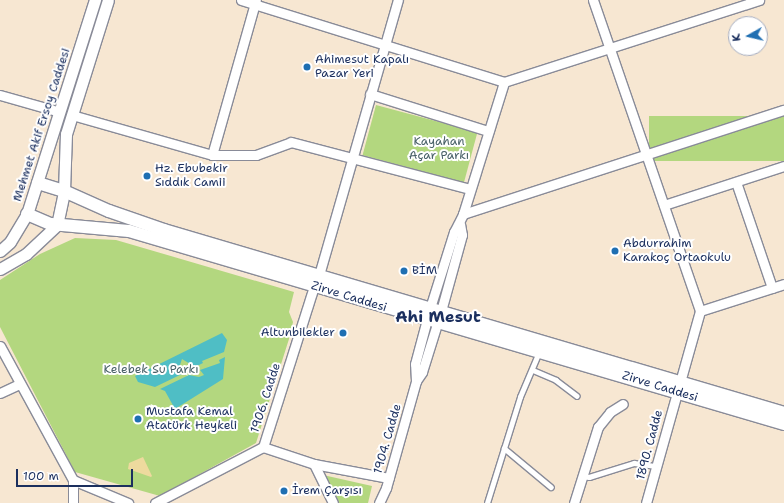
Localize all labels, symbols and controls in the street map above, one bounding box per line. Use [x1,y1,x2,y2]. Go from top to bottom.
north arrow [728,16,768,56]
text: K [729,33,745,42]
street label: Mehmet Akif Ersoy Caddesi [10,47,74,203]
place label: Ahimesut Kapalı Pazar Yeri [315,53,409,81]
marker: Ahimesut Kapalı Pazar Yeri [302,62,312,72]
park label: Kayahan Açar Parkı [409,135,469,163]
place label: Hz. Ebubekir Sıddık Camii [155,162,228,190]
marker: Hz. Ebubekir Sıddık Camii [142,171,152,181]
place label: Abdurrahim Karakoç Ortaokulu [623,237,731,265]
marker: Abdurrahim Karakoç Ortaokulu [610,246,620,256]
place label: BİM [412,264,437,278]
marker: BİM [399,266,409,276]
street label: Zirve Caddesi [309,279,389,315]
district label: Ahi Mesut [395,307,481,327]
place label: Altunbilekler [261,326,335,340]
marker: Altunbilekler [338,328,348,338]
street label: 1906. Cadde [248,361,284,435]
park label: Kelebek Su Parkı [103,363,199,377]
street label: Zirve Caddesi [620,369,700,405]
street label: 1904. Cadde [371,402,405,476]
place label: Mustafa Kemal Atatürk Heykeli [146,405,237,433]
street label: 1890. Cadde [634,408,666,482]
marker: Mustafa Kemal Atatürk Heykeli [133,414,143,424]
scale bar [18,461,135,487]
text: 100 m [23,468,59,484]
place label: İrem Çarşısı [292,484,362,498]
marker: İrem Çarşısı [279,486,289,496]

